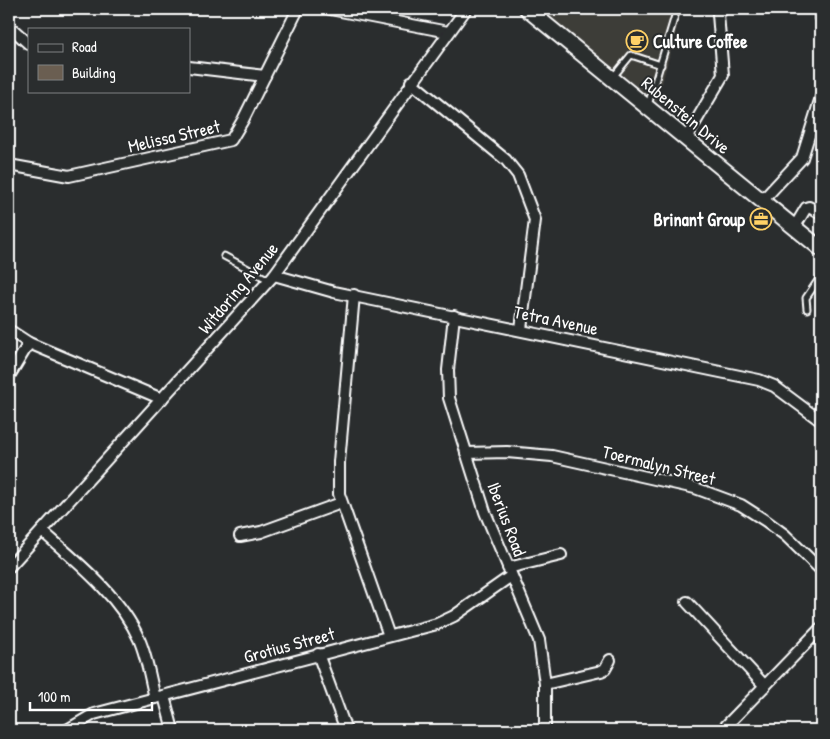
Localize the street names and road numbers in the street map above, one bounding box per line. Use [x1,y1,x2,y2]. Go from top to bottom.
street label: Rubenstein Drive [636,71,736,159]
street label: Melissa Street [126,113,223,159]
street label: Witdoring Avenue [192,237,284,339]
street label: Tetra Avenue [512,299,600,341]
street label: Toermalyn Street [600,439,719,491]
street label: Iberius Road [481,478,533,560]
street label: Grotius Street [241,621,338,669]

